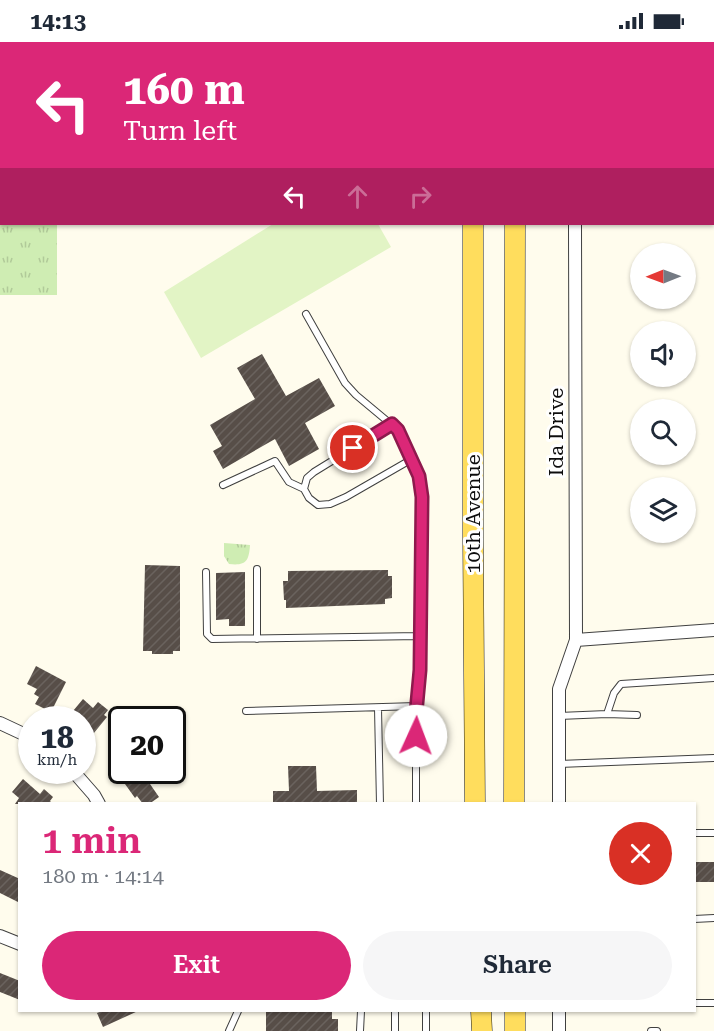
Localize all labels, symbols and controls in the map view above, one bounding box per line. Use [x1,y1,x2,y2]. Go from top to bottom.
text: 14:13 [30,9,86,34]
text: 160 m [123,65,245,114]
icon: left [24,66,102,144]
text: Turn left [123,115,237,147]
icon: left [278,180,311,213]
icon: ahead [341,180,374,213]
icon: right [404,180,437,213]
north arrow [630,243,696,309]
map controls [630,243,696,543]
button: sound [630,321,696,387]
street label: Ida Drive [544,388,568,476]
button: search [630,399,696,465]
pin [327,422,378,473]
icon: arrive [336,431,369,464]
street label: 10th Avenue [461,454,485,574]
button: layers [630,477,696,543]
position arrow [384,704,448,768]
speed limit sign: 20 [108,706,186,784]
text: 18 [40,720,74,755]
text: km/h [37,751,77,769]
text: 1 min [42,820,141,862]
button: close [609,822,672,885]
text: 180 m · 14:14 [42,864,164,888]
button: Exit [42,931,351,1000]
button: Share [363,931,672,1000]

